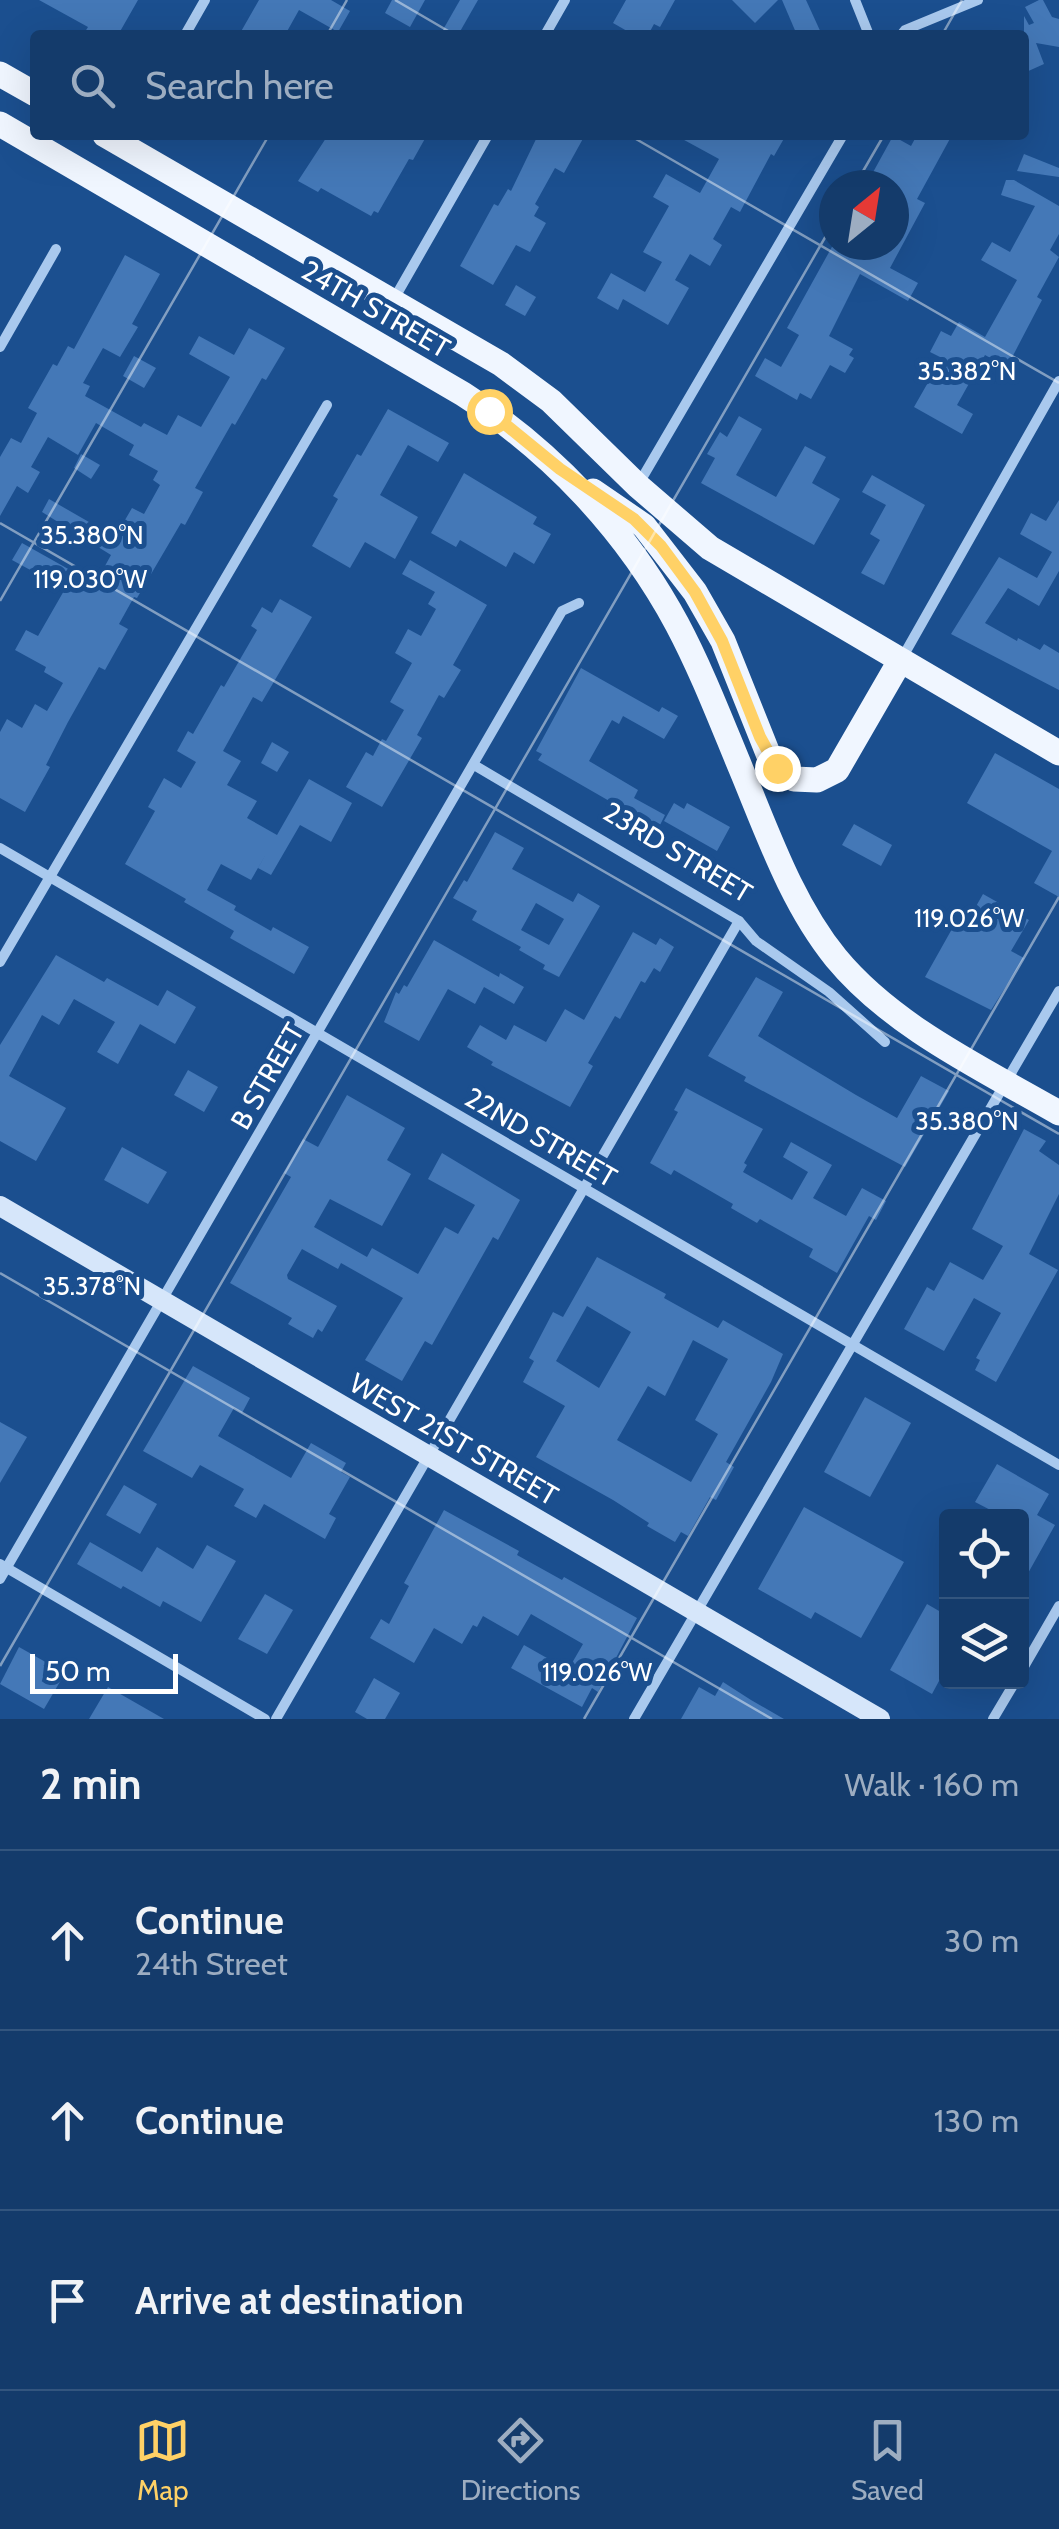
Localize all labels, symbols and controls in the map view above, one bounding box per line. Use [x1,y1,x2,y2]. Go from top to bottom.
search box [30,30,1029,140]
icon: search [65,58,120,113]
text: Search here [145,62,334,109]
north arrow [819,170,909,260]
street label: 24TH STREET [296,253,456,365]
text: 35.382°N [918,356,1016,386]
route start [467,389,513,435]
text: 35.380°N [40,520,144,550]
text: 119.030°W [33,564,147,594]
route end [755,746,801,792]
street label: 23RD STREET [597,794,759,910]
text: 119.026°W [914,903,1024,933]
street label: B STREET [223,1017,311,1135]
street label: 22ND STREET [459,1080,623,1194]
text: 35.380°N [915,1106,1019,1136]
text: 35.378°N [43,1271,141,1301]
street label: WEST 21ST STREET [344,1366,564,1513]
map controls [939,1509,1029,1689]
button: locate [939,1509,1029,1599]
button: layers [939,1599,1029,1689]
scale bar [30,1649,178,1694]
text: 50 m [45,1654,111,1688]
text: 119.026°W [542,1657,652,1687]
text: 2 min [40,1758,141,1810]
text: Walk · 160 m [845,1765,1019,1804]
text: Continue [135,1897,284,1944]
icon: ahead [40,1913,95,1968]
text: 30 m [944,1921,1019,1960]
text: 24th Street [135,1944,288,1983]
icon: ahead [40,2093,95,2148]
text: Continue [135,2097,284,2144]
text: 130 m [934,2101,1019,2140]
icon: arrive [40,2273,95,2328]
text: Arrive at destination [135,2277,464,2324]
tab: Map [135,2413,190,2507]
tab: Directions [461,2413,580,2507]
tab: Saved [851,2413,924,2507]

